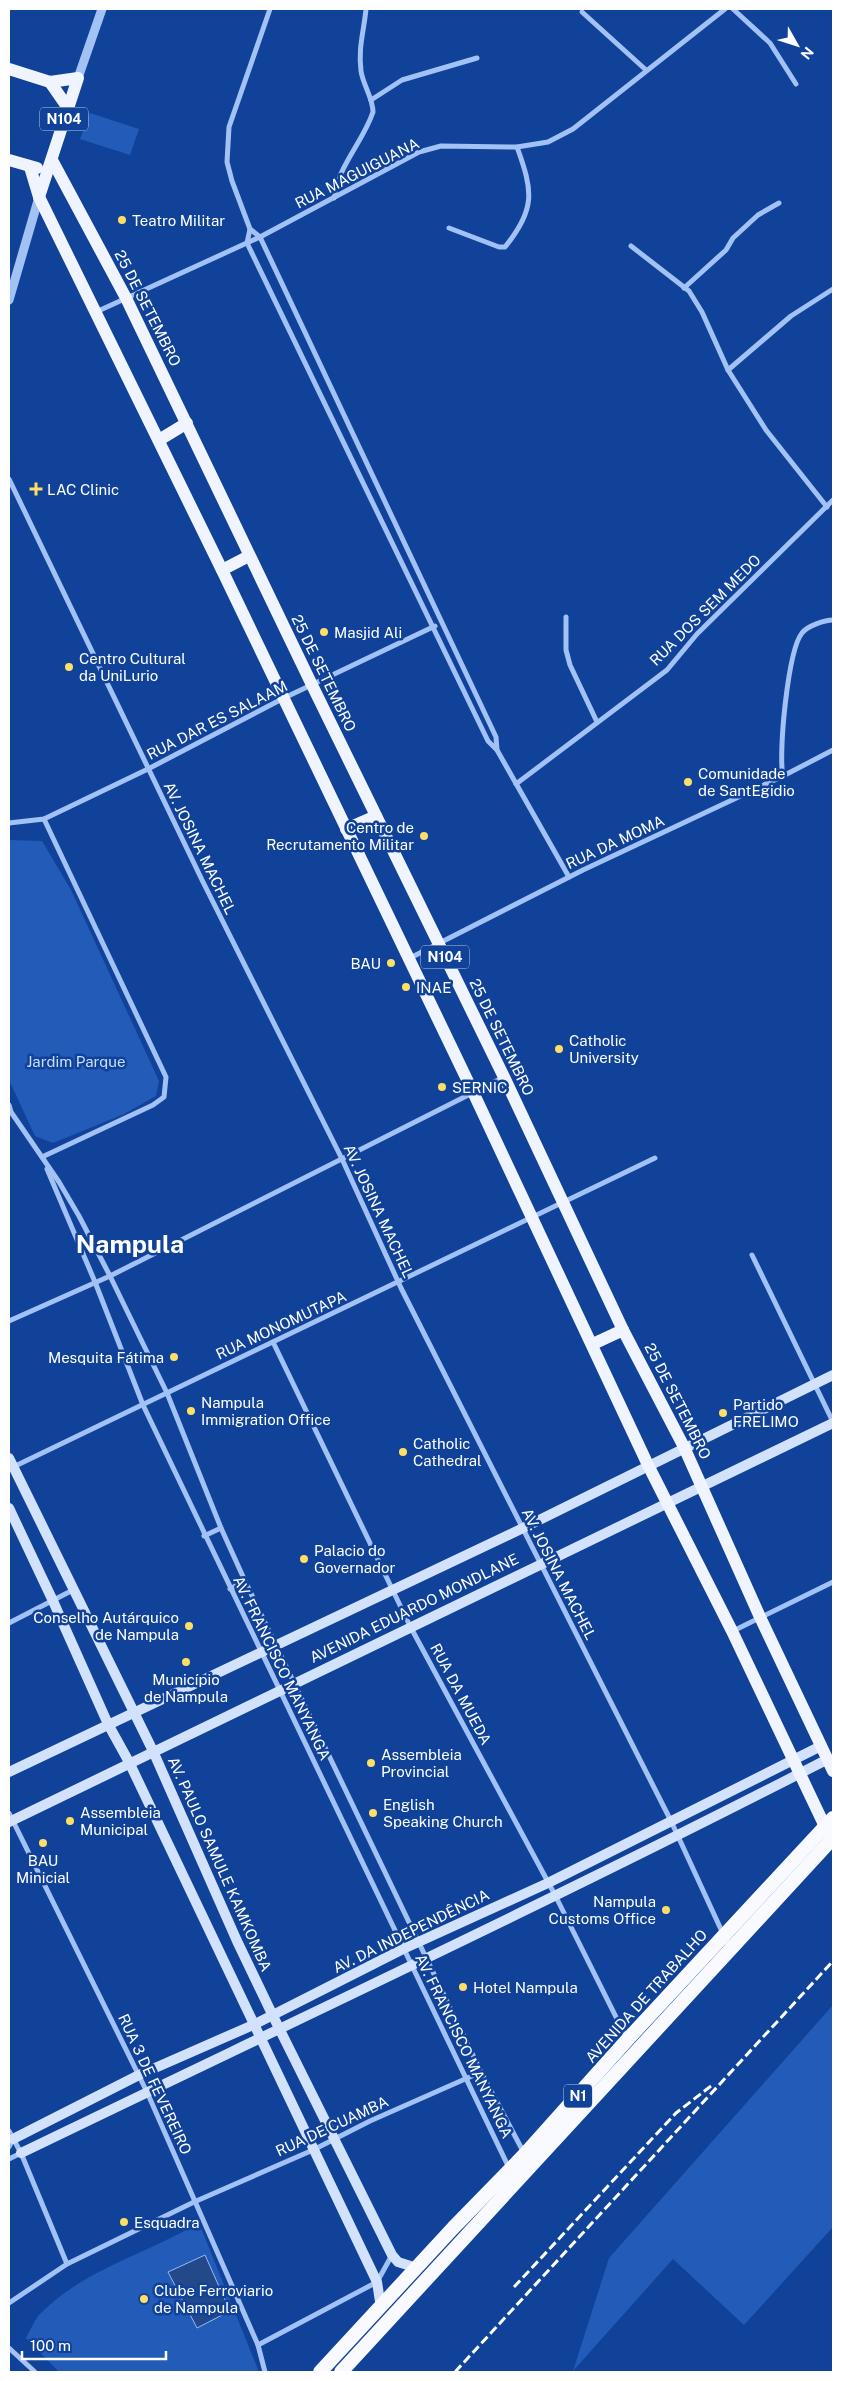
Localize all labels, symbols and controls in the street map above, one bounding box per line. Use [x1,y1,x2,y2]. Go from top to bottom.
north arrow [772,20,822,70]
text: N [797,44,817,62]
road number: N104 [40,108,88,130]
street label: RUA MAGUIGUANA [292,134,422,212]
place label: Teatro Militar [132,212,225,229]
marker: Teatro Militar [116,214,128,226]
street label: 25 DE SETEMBRO [111,247,185,369]
place label: LAC Clinic [47,481,119,498]
marker: LAC Clinic [29,482,43,496]
street label: RUA DOS SEM MEDO [646,551,764,669]
street label: 25 DE SETEMBRO [288,612,360,734]
place label: Masjid Ali [334,624,402,641]
marker: Masjid Ali [318,626,330,638]
place label: Centro Cultural da UniLurio [79,650,186,684]
marker: Centro Cultural da UniLurio [63,661,75,673]
street label: RUA DAR ES SALAAM [144,677,290,763]
place label: Comunidade de SantEgidio [698,765,795,799]
marker: Comunidade de SantEgidio [682,776,694,788]
street label: AV. JOSINA MACHEL [161,779,239,917]
street label: RUA DA MOMA [563,812,667,872]
place label: Centro de Recrutamento Militar [266,819,414,853]
marker: Centro de Recrutamento Militar [418,830,430,842]
road number: N104 [421,946,469,969]
place label: BAU [350,955,381,972]
marker: BAU [385,957,397,969]
street label: 25 DE SETEMBRO [466,976,538,1098]
place label: INAE [416,979,452,996]
marker: INAE [400,981,412,993]
place label: Catholic University [569,1032,639,1066]
marker: Catholic University [553,1043,565,1055]
park label: Jardim Parque [27,1053,125,1070]
place label: SERNIC [452,1079,507,1096]
marker: SERNIC [436,1081,448,1093]
street label: AV. JOSINA MACHEL [341,1142,417,1280]
district label: Nampula [76,1229,184,1259]
street label: RUA MONOMUTAPA [213,1287,349,1363]
street label: 25 DE SETEMBRO [641,1340,715,1462]
place label: Mesquita Fátima [48,1349,164,1366]
marker: Mesquita Fátima [168,1351,180,1363]
place label: Nampula Immigration Office [201,1394,331,1428]
place label: Partido FRELIMO [733,1396,799,1430]
marker: Nampula Immigration Office [185,1405,197,1417]
marker: Partido FRELIMO [717,1407,729,1419]
place label: Catholic Cathedral [413,1435,482,1469]
marker: Catholic Cathedral [397,1446,409,1458]
street label: AV. JOSINA MACHEL [518,1505,600,1643]
place label: Palacio do Governador [314,1542,395,1576]
street label: AVENIDA EDUARDO MONDLANE [307,1550,521,1666]
marker: Palacio do Governador [298,1553,310,1565]
street label: AV. FRANCISCO MANYANGA [230,1573,334,1763]
place label: Conselho Autárquico de Nampula [33,1609,179,1643]
marker: Conselho Autárquico de Nampula [183,1620,195,1632]
street label: RUA DA MUEDA [427,1640,495,1748]
marker: Município de Nampula [180,1656,192,1668]
place label: Município de Nampula [144,1671,228,1705]
place label: Assembleia Provincial [381,1746,462,1780]
street label: AV. PAULO SAMULE KAMKOMBA [165,1754,275,1974]
marker: Assembleia Provincial [365,1757,377,1769]
place label: English Speaking Church [383,1796,503,1830]
place label: Assembleia Municipal [80,1804,161,1838]
marker: English Speaking Church [367,1807,379,1819]
marker: Assembleia Municipal [64,1815,76,1827]
marker: BAU Minicial [37,1837,49,1849]
place label: BAU Minicial [16,1852,70,1886]
street label: AV. DA INDEPENDÊNCIA [330,1886,492,1976]
place label: Nampula Customs Office [549,1893,656,1927]
marker: Nampula Customs Office [660,1904,672,1916]
street label: AVENIDA DE TRABALHO [582,1926,710,2066]
street label: AV. FRANCISCO MANYANGA [412,1951,516,2141]
place label: Hotel Nampula [473,1979,578,1996]
marker: Hotel Nampula [457,1981,469,1993]
street label: RUA 3 DE FEVEREIRO [115,2011,195,2157]
road number: N1 [564,2084,592,2108]
street label: RUA DE CUAMBA [273,2092,391,2160]
place label: Esquadra [134,2214,200,2231]
marker: Esquadra [118,2216,130,2228]
place label: Clube Ferroviario de Nampula [154,2282,273,2316]
marker: Clube Ferroviario de Nampula [138,2293,150,2305]
scale bar [22,2328,166,2360]
text: 100 m [30,2337,71,2354]

